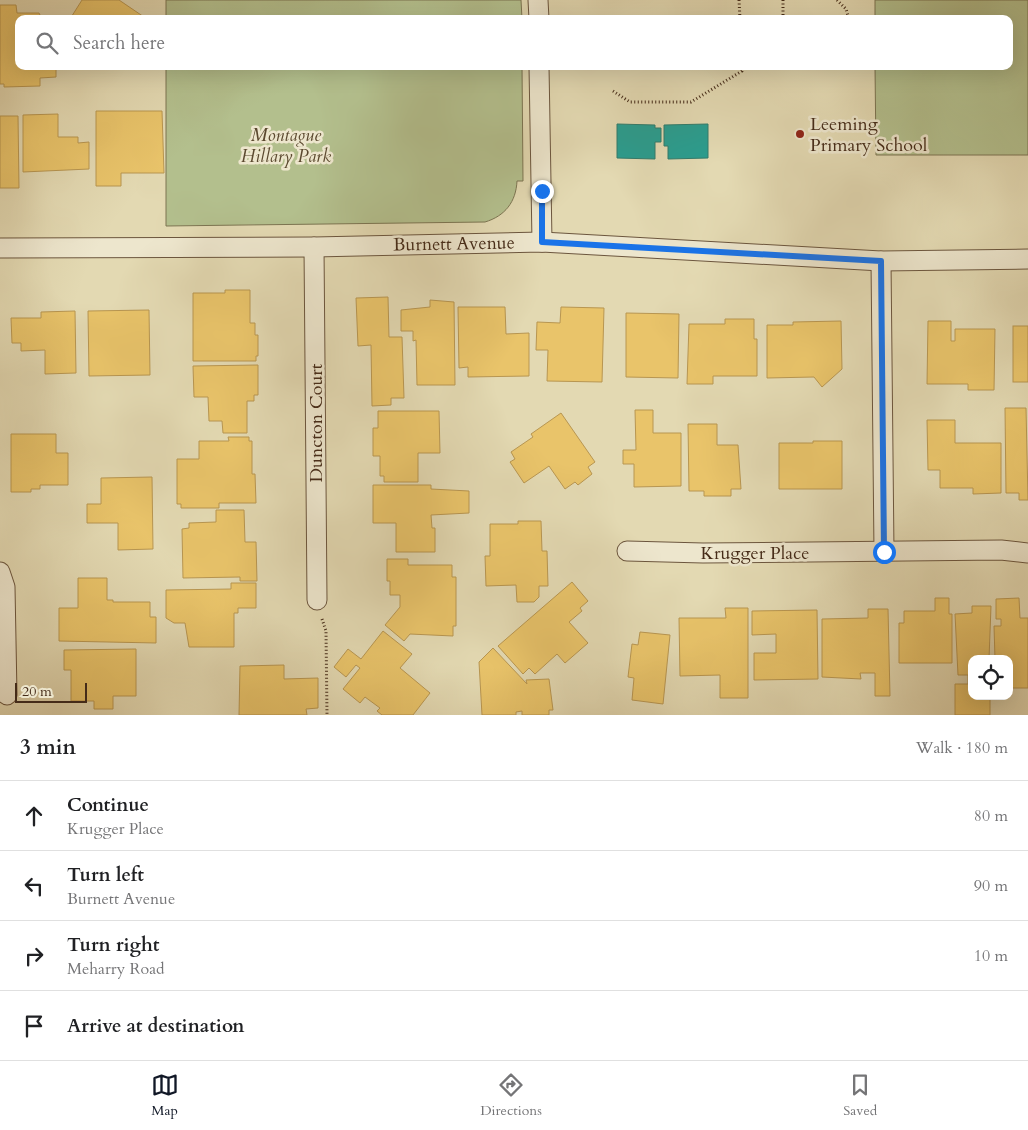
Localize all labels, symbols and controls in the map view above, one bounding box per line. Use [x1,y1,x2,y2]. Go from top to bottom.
search box [15,15,1013,70]
icon: search [33,29,61,57]
text: Search here [73,30,165,56]
place label: Leeming Primary School [810,112,928,158]
park label: Montague Hillary Park [241,123,331,169]
marker: Leeming Primary School [794,128,806,140]
route end [531,180,554,203]
street label: Burnett Avenue [393,230,515,258]
street label: Duncton Court [304,363,329,483]
street label: Krugger Place [701,541,809,566]
route start [873,541,896,564]
map controls [968,655,1013,700]
button: locate [968,655,1013,700]
scale bar [15,680,88,703]
text: 20 m [22,682,52,701]
text: 3 min [20,733,76,762]
text: Walk · 180 m [916,737,1008,759]
text: Continue [67,792,149,818]
icon: ahead [20,802,48,830]
text: 80 m [974,805,1008,827]
text: Krugger Place [67,818,164,840]
text: Turn left [67,862,144,888]
icon: left [20,872,48,900]
text: 90 m [974,875,1008,897]
text: Burnett Avenue [67,888,175,910]
text: Turn right [67,932,159,958]
icon: right [20,942,48,970]
text: 10 m [974,945,1008,967]
text: Meharry Road [67,958,165,980]
icon: arrive [20,1012,48,1040]
text: Arrive at destination [67,1013,244,1039]
tab: Map [151,1071,179,1120]
tab: Directions [480,1071,542,1120]
tab: Saved [843,1071,877,1120]

